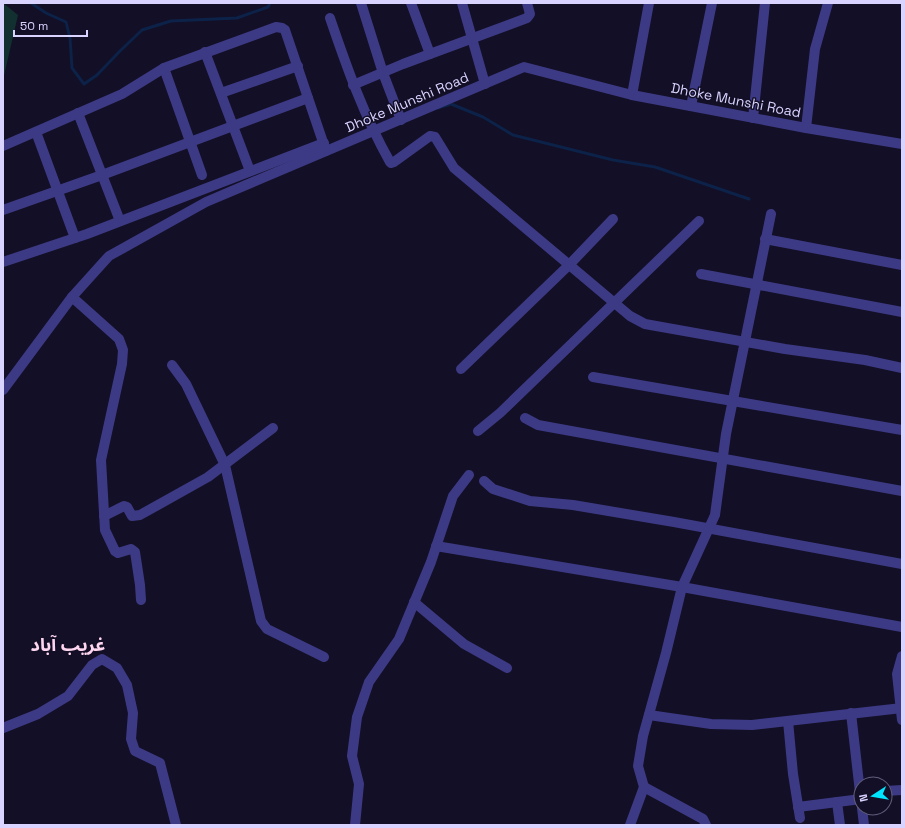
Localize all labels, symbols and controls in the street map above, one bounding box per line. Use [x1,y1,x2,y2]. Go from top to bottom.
scale bar [14,12,87,38]
text: 50 m [20,18,48,34]
street label: Dhoke Munshi Road [343,68,471,136]
street label: Dhoke Munshi Road [669,79,803,121]
district label: غریب آباد [31,633,105,656]
north arrow [853,776,893,816]
text: N [856,793,871,803]

